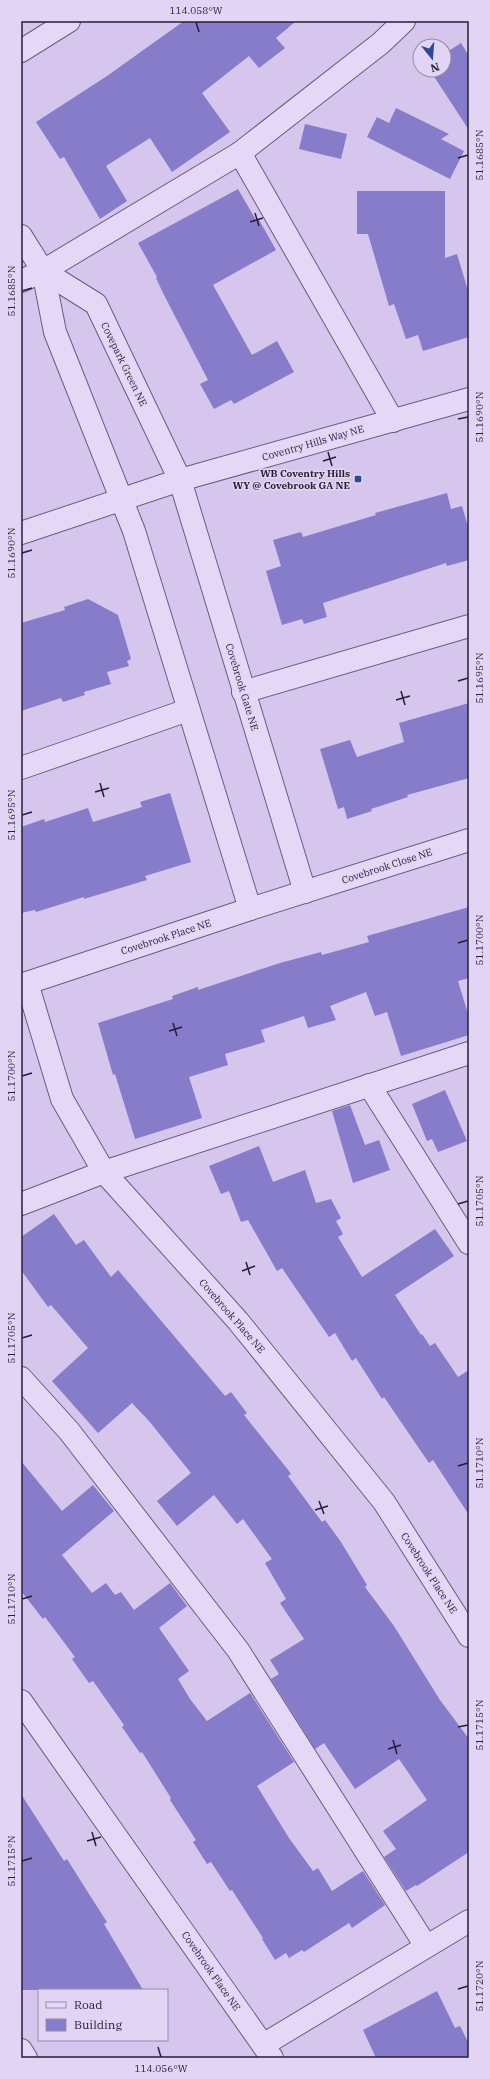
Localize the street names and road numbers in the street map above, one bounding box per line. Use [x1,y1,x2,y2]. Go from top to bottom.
street label: Covepark Green NE [98,320,150,408]
street label: Coventry Hills Way NE [261,422,365,464]
street label: Covebrook Gate NE [223,642,261,732]
street label: Covebrook Close NE [340,845,434,887]
street label: Covebrook Place NE [119,916,213,958]
street label: Covebrook Place NE [196,1276,268,1356]
street label: Covebrook Place NE [398,1530,460,1616]
street label: Covebrook Place NE [179,1929,243,2013]

